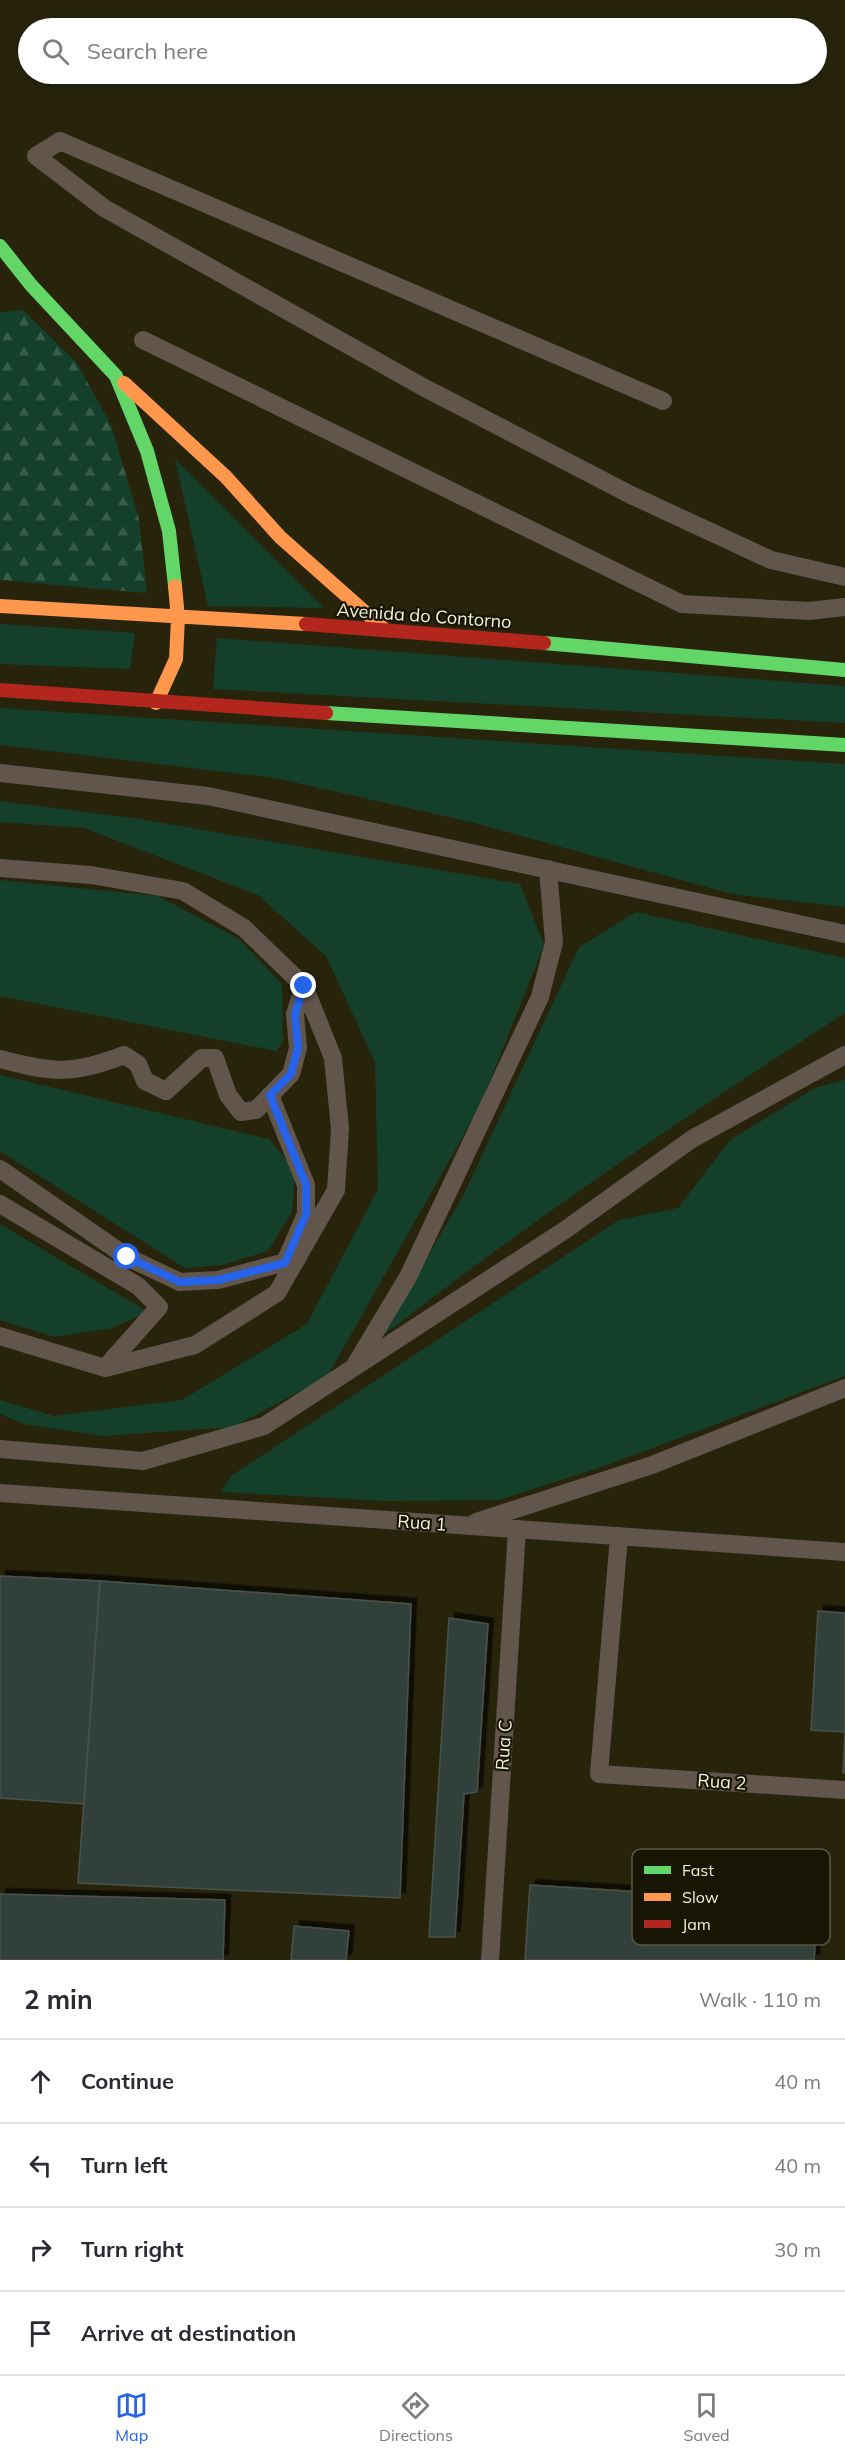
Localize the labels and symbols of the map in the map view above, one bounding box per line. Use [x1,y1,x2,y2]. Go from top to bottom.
street label: Avenida do Contorno [336,598,512,633]
route end [290,972,316,998]
route start [113,1243,139,1269]
street label: Rua 1 [397,1509,447,1536]
street label: Rua C [490,1719,517,1771]
street label: Rua 2 [697,1768,747,1795]
legend [632,1849,830,1945]
text: Fast [682,1860,714,1880]
text: Slow [682,1887,719,1907]
text: Jam [682,1914,711,1934]

